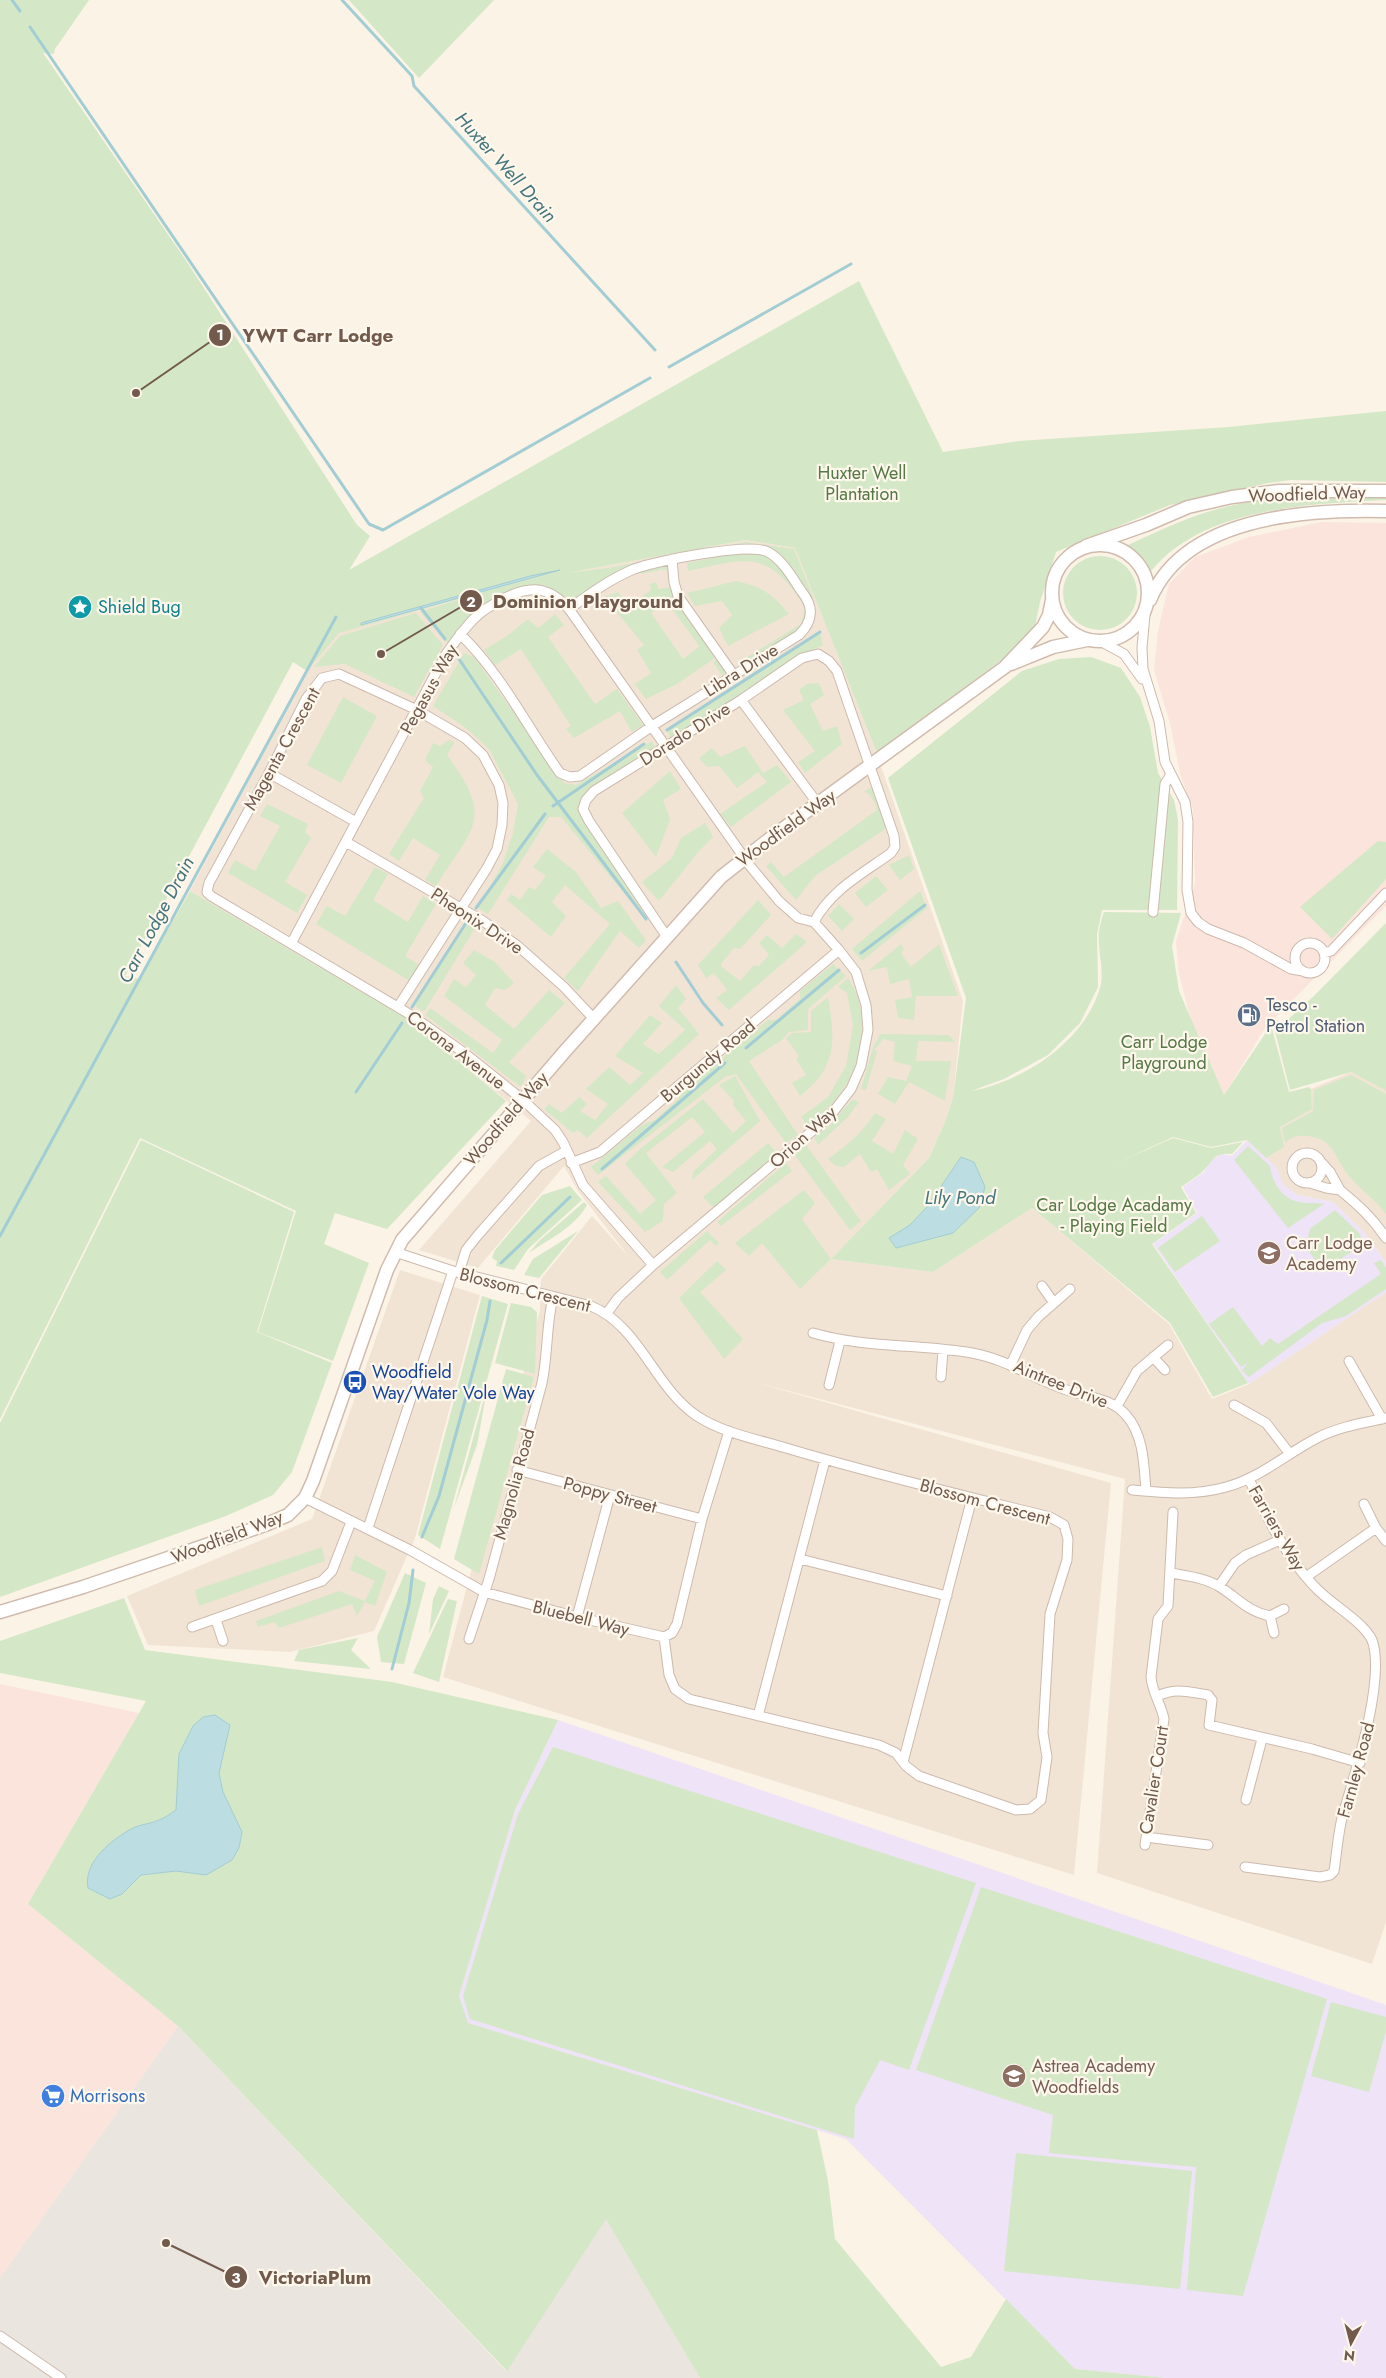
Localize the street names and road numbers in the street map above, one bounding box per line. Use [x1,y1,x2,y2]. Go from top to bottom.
street label: Woodfield Way [1248,479,1366,509]
street label: Libra Drive [699,637,783,703]
street label: Pegasus Way [394,639,464,739]
street label: Magenta Crescent [237,682,327,815]
street label: Dorado Drive [635,696,735,772]
street label: Woodfield Way [731,783,841,873]
street label: Pheonix Drive [426,881,528,961]
street label: Corona Avenue [401,1004,511,1096]
street label: Burgundy Road [655,1013,761,1109]
street label: Woodfield Way [458,1066,554,1172]
street label: Orion Way [764,1100,842,1174]
street label: Blossom Crescent [457,1261,594,1319]
street label: Aintree Drive [1010,1353,1112,1415]
street label: Magnolia Road [487,1425,541,1543]
street label: Poppy Street [560,1470,660,1520]
street label: Blossom Crescent [917,1472,1054,1532]
street label: Farriers Way [1242,1480,1312,1576]
street label: Woodfield Way [167,1504,287,1570]
street label: Bluebell Way [530,1593,632,1643]
street label: Farnley Road [1331,1719,1381,1821]
street label: Cavalier Court [1133,1723,1175,1836]

